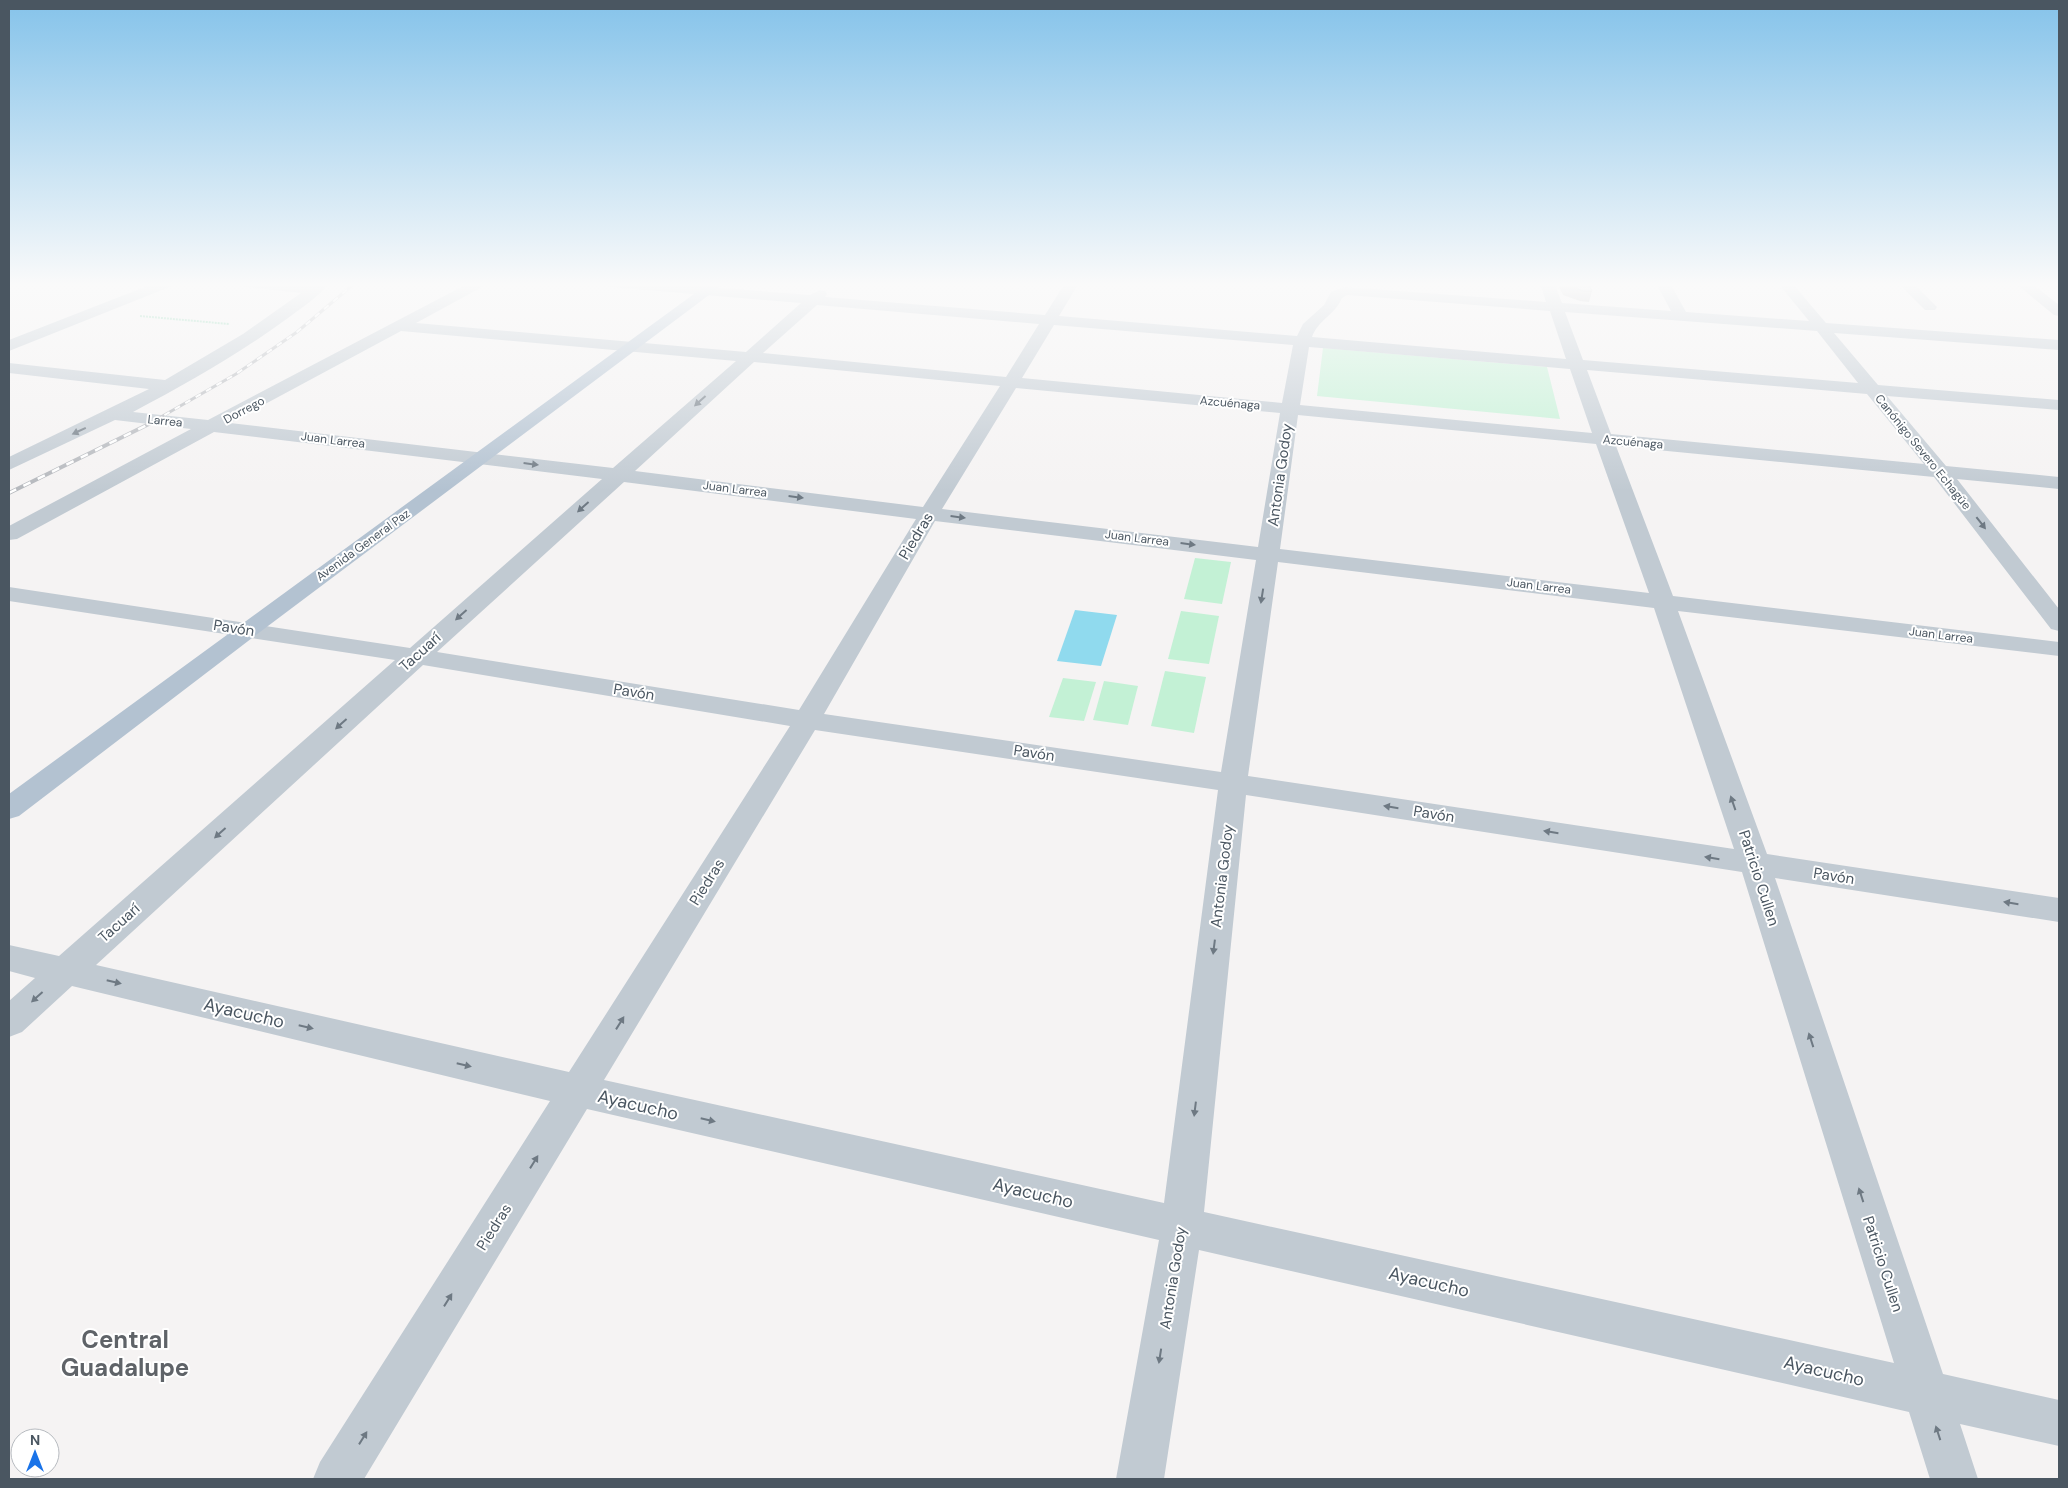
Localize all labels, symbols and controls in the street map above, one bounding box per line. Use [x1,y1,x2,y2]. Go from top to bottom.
street label: Canónigo Severo Echagüe [1871,391,1975,513]
street label: Azcuénaga [1199,392,1261,414]
street label: Dorrego [221,393,267,427]
one-way arrow [695,395,707,407]
street label: Larrea [147,411,183,431]
street label: Antonia Godoy [1263,422,1297,528]
one-way arrow [72,428,86,436]
street label: Juan Larrea [300,428,366,452]
street label: Azcuénaga [1602,431,1664,453]
one-way arrow [523,460,539,468]
street label: Juan Larrea [702,477,768,501]
one-way arrow [789,493,805,501]
one-way arrow [577,501,589,513]
street label: Avenida General Paz [313,506,413,584]
street label: Piedras [894,509,938,563]
one-way arrow [950,513,966,521]
one-way arrow [1975,516,1986,529]
street label: Juan Larrea [1104,526,1170,550]
one-way arrow [1181,540,1197,548]
street label: Juan Larrea [1506,574,1572,598]
one-way arrow [1258,588,1266,604]
one-way arrow [456,609,468,621]
street label: Pavón [212,615,256,641]
street label: Juan Larrea [1908,623,1974,647]
street label: Tacuarí [395,628,446,676]
street label: Pavón [612,679,656,705]
one-way arrow [335,718,347,730]
street label: Pavón [1012,740,1056,766]
one-way arrow [1729,795,1737,810]
street label: Pavón [1412,801,1456,827]
one-way arrow [1383,803,1399,811]
street label: Antonia Godoy [1206,823,1238,929]
one-way arrow [213,827,226,838]
one-way arrow [1543,828,1559,836]
street label: Patricio Cullen [1734,828,1784,928]
one-way arrow [1704,853,1720,861]
street label: Piedras [685,855,729,909]
street label: Pavón [1812,863,1856,889]
street label: Tacuarí [94,899,145,947]
one-way arrow [2003,899,2019,907]
one-way arrow [1210,940,1218,956]
one-way arrow [106,978,121,986]
one-way arrow [32,991,44,1003]
street label: Ayacucho [201,992,287,1034]
one-way arrow [615,1017,624,1030]
one-way arrow [298,1023,313,1031]
one-way arrow [1807,1033,1815,1048]
one-way arrow [456,1061,472,1069]
street label: Ayacucho [595,1084,681,1126]
one-way arrow [1191,1101,1199,1117]
one-way arrow [700,1117,716,1125]
one-way arrow [529,1155,539,1168]
street label: Ayacucho [990,1172,1076,1214]
one-way arrow [1857,1187,1865,1202]
street label: Piedras [472,1200,516,1254]
street label: Patricio Cullen [1858,1214,1908,1314]
street label: Antonia Godoy [1155,1225,1191,1331]
street label: Ayacucho [1386,1261,1472,1303]
one-way arrow [444,1293,453,1306]
district label: Central Guadalupe [61,1324,189,1383]
one-way arrow [1156,1349,1164,1365]
street label: Ayacucho [1781,1350,1867,1392]
one-way arrow [1934,1425,1942,1440]
north arrow [10,1428,60,1478]
text: N [30,1431,40,1449]
one-way arrow [358,1431,367,1444]

